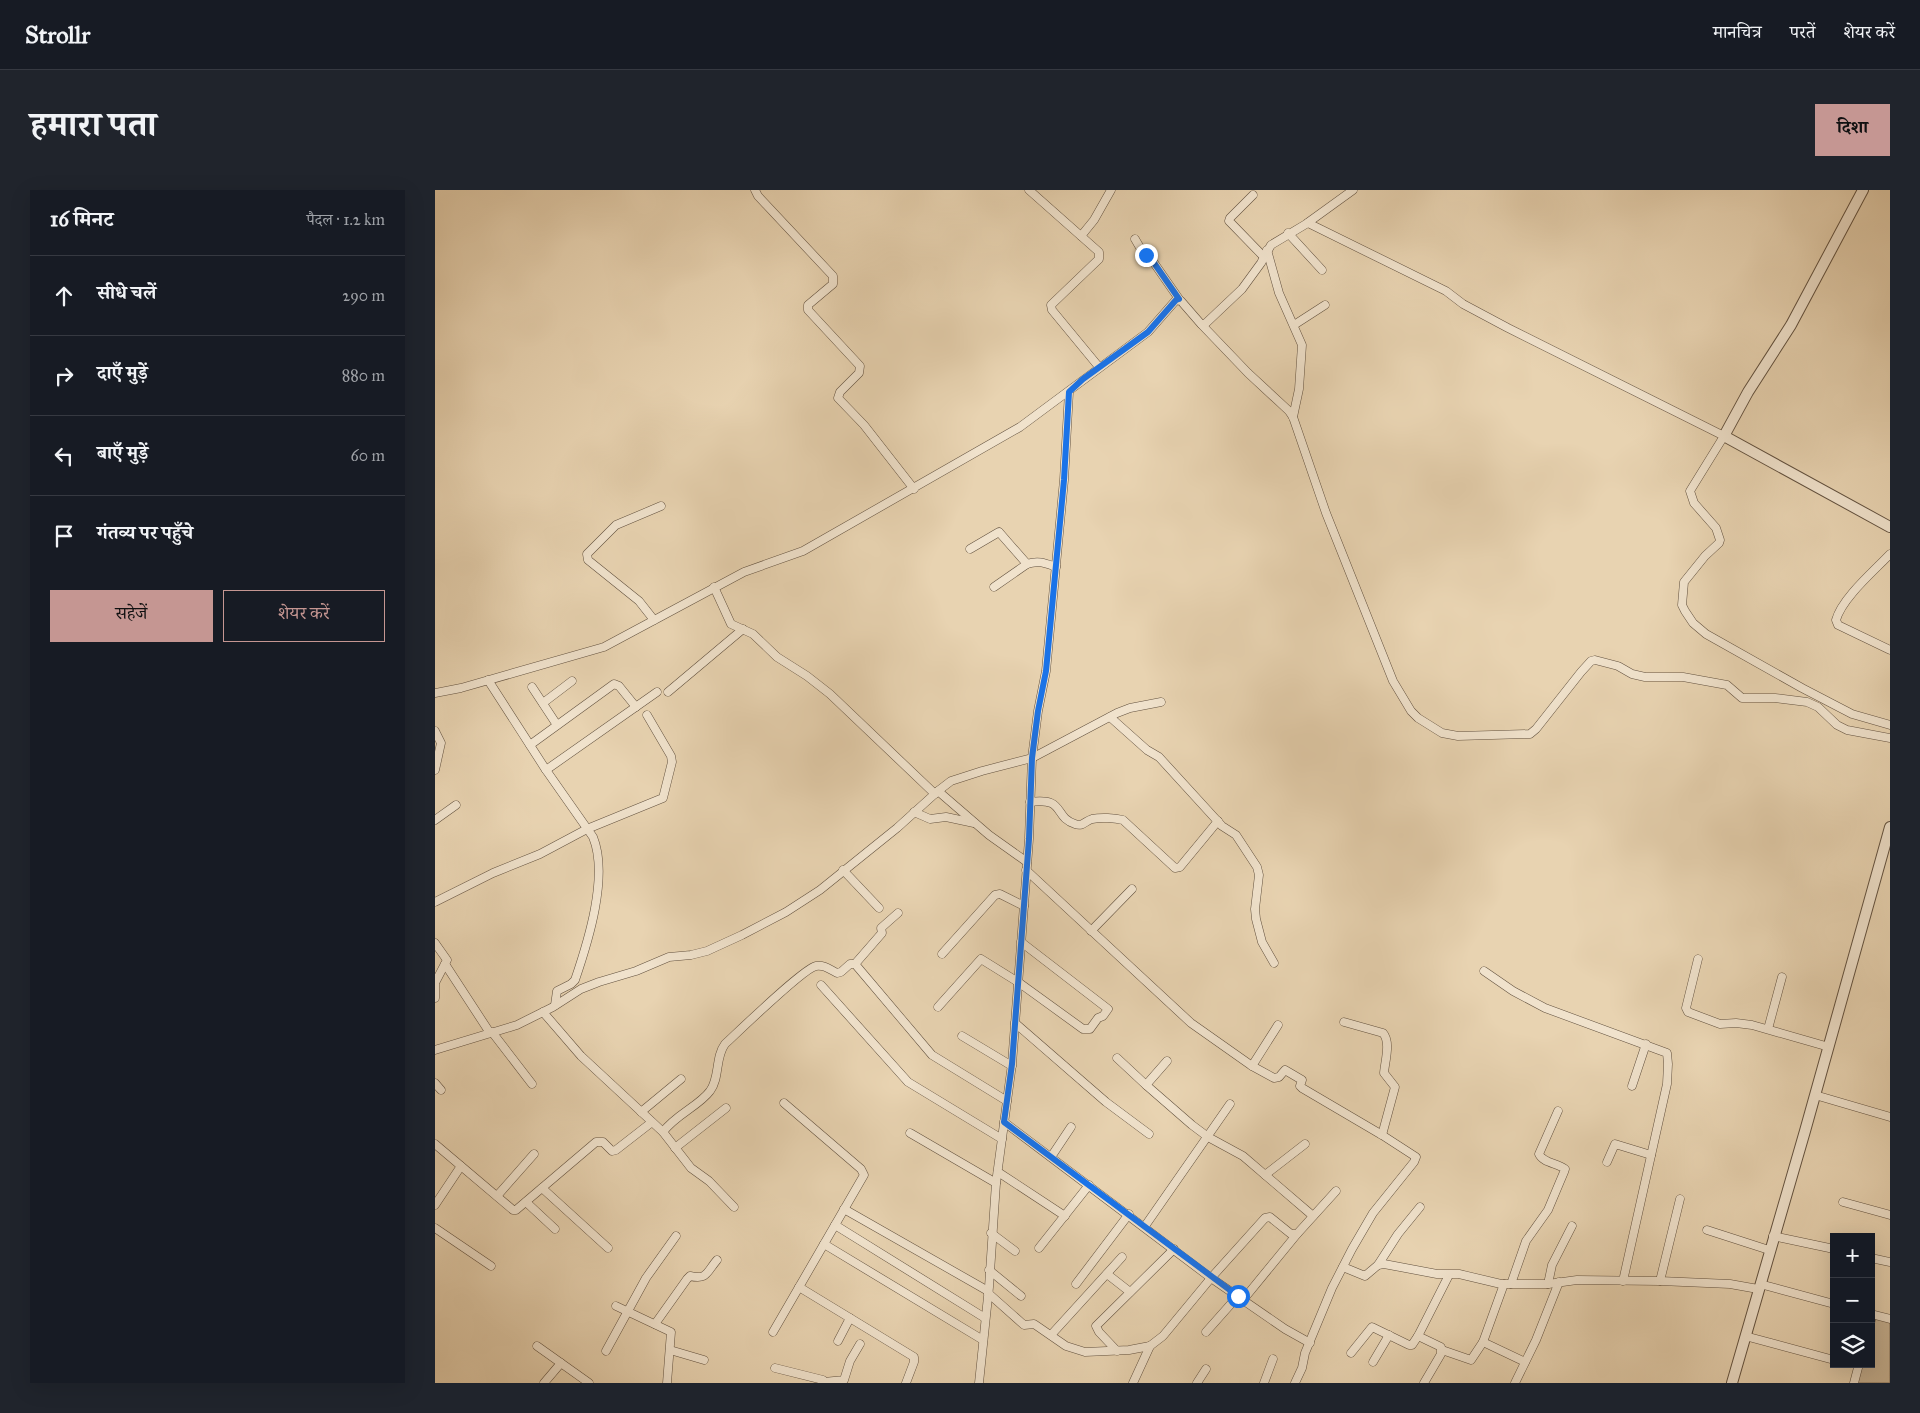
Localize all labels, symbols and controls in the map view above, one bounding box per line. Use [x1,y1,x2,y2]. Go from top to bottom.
text: Strollr [25,20,90,50]
text: मानचित्र [1713,21,1762,43]
text: परतें [1790,21,1815,43]
text: शेयर करें [1843,21,1895,43]
text: हमारा पता [30,103,157,146]
button: दिशा [1815,104,1890,156]
text: 16 मिनट [50,206,113,232]
text: पैदल · 1.2 km [307,210,385,229]
route end [1135,244,1158,267]
text: सीधे चलें [97,281,156,304]
icon: ahead [50,282,78,310]
text: 290 m [342,286,385,305]
text: दाएँ मुड़ें [97,361,148,384]
icon: right [50,362,78,390]
text: 880 m [342,366,385,385]
text: बाएँ मुड़ें [97,441,148,464]
icon: left [50,442,78,470]
text: 60 m [351,446,385,465]
text: गंतव्य पर पहुँचे [97,521,193,544]
icon: arrive [50,522,78,550]
button: सहेजें [50,590,213,642]
button: शेयर करें [223,590,385,642]
map controls [1830,1233,1875,1368]
button: + [1830,1233,1875,1278]
button: − [1830,1278,1875,1323]
route start [1227,1285,1250,1308]
button: layers [1830,1323,1875,1368]

